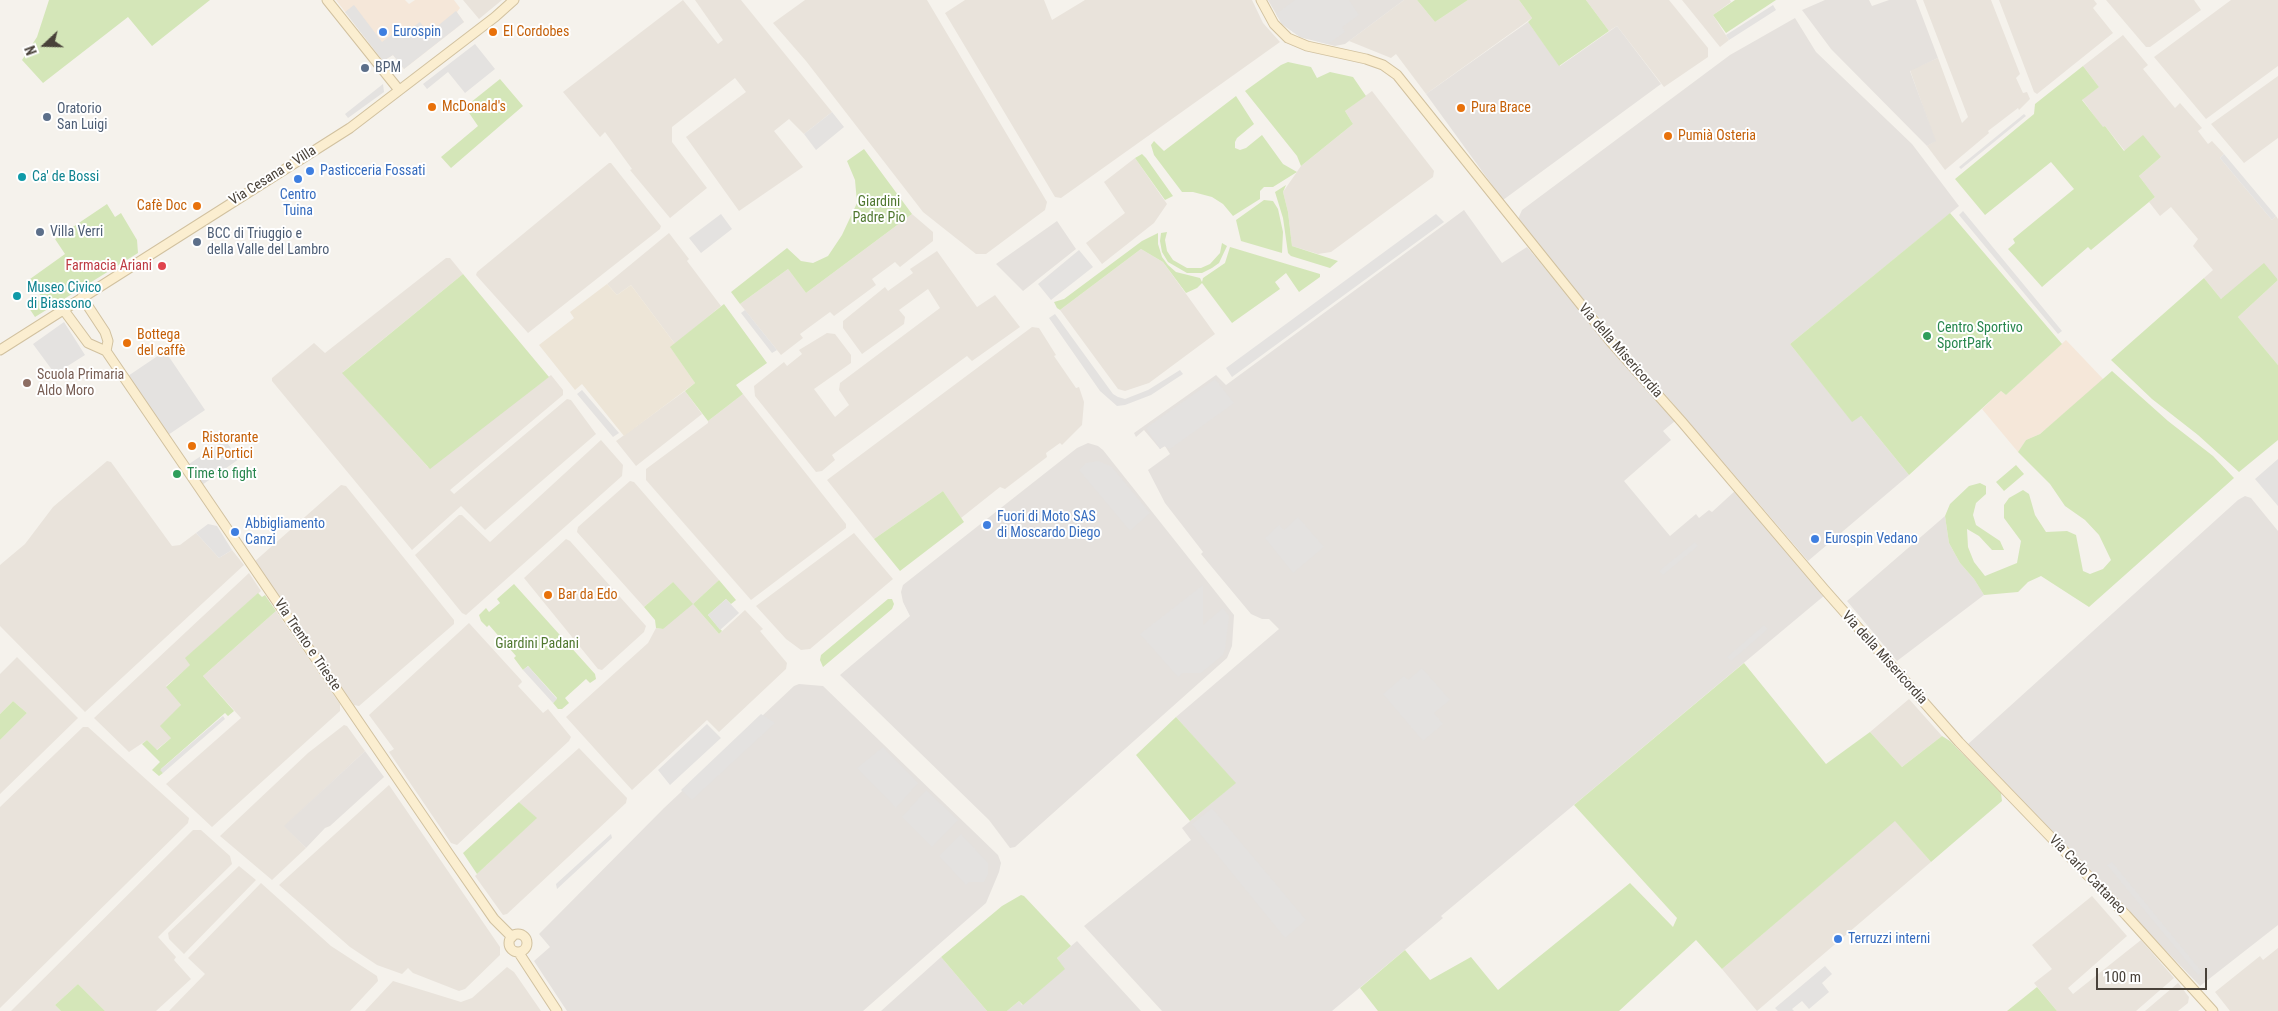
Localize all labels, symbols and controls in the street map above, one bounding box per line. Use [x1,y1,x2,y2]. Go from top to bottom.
north arrow [20,20,70,70]
place label: Eurospin [393,24,441,40]
place label: El Cordobes [503,24,569,40]
marker: Eurospin [377,26,389,38]
marker: El Cordobes [487,26,499,38]
text: N [22,44,40,57]
place label: BPM [375,60,401,76]
marker: BPM [359,62,371,74]
place label: McDonald's [442,99,506,115]
place label: Pura Brace [1471,100,1531,116]
place label: Oratorio San Luigi [57,101,107,134]
marker: McDonald's [426,101,438,113]
marker: Pura Brace [1455,102,1467,114]
marker: Oratorio San Luigi [41,111,53,123]
place label: Pumià Osteria [1678,128,1756,144]
marker: Pumià Osteria [1662,130,1674,142]
street label: Via Cesana e Villa [226,143,320,209]
place label: Pasticceria Fossati [320,163,425,179]
marker: Pasticceria Fossati [304,165,316,177]
place label: Ca' de Bossi [32,169,99,185]
marker: Ca' de Bossi [16,171,28,183]
marker: Centro Tuina [292,173,304,185]
place label: Centro Tuina [280,187,316,220]
park label: Giardini Padre Pio [852,194,906,226]
place label: Cafè Doc [137,198,187,214]
marker: Cafè Doc [191,200,203,212]
place label: Villa Verri [50,224,103,240]
marker: Villa Verri [34,226,46,238]
place label: BCC di Triuggio e della Valle del Lambro [207,226,329,258]
marker: BCC di Triuggio e della Valle del Lambro [191,236,203,248]
place label: Farmacia Ariani [65,258,152,274]
marker: Farmacia Ariani [156,260,168,272]
place label: Museo Civico di Biassono [27,280,101,312]
marker: Museo Civico di Biassono [11,290,23,302]
street label: Via della Misericordia [1574,300,1666,402]
place label: Centro Sportivo SportPark [1937,320,2023,352]
place label: Bottega del caffè [137,327,185,360]
marker: Centro Sportivo SportPark [1921,330,1933,342]
marker: Bottega del caffè [121,337,133,349]
place label: Scuola Primaria Aldo Moro [37,367,124,400]
marker: Scuola Primaria Aldo Moro [21,377,33,389]
place label: Ristorante Ai Portici [202,430,258,462]
marker: Ristorante Ai Portici [186,440,198,452]
place label: Time to fight [187,466,257,482]
marker: Time to fight [171,468,183,480]
place label: Fuori di Moto SAS di Moscardo Diego [997,509,1101,542]
place label: Abbigliamento Canzi [245,516,325,548]
marker: Fuori di Moto SAS di Moscardo Diego [981,519,993,531]
marker: Abbigliamento Canzi [229,526,241,538]
place label: Eurospin Vedano [1825,531,1918,547]
marker: Eurospin Vedano [1809,533,1821,545]
place label: Bar da Edo [558,587,617,603]
marker: Bar da Edo [542,589,554,601]
street label: Via Trento e Trieste [270,596,344,694]
street label: Via della Misericordia [1838,608,1930,708]
park label: Giardini Padani [495,636,579,652]
street label: Via Carlo Cattaneo [2045,832,2129,918]
place label: Terruzzi interni [1848,931,1930,947]
marker: Terruzzi interni [1832,933,1844,945]
scale bar [2098,958,2209,990]
text: 100 m [2104,968,2141,986]

